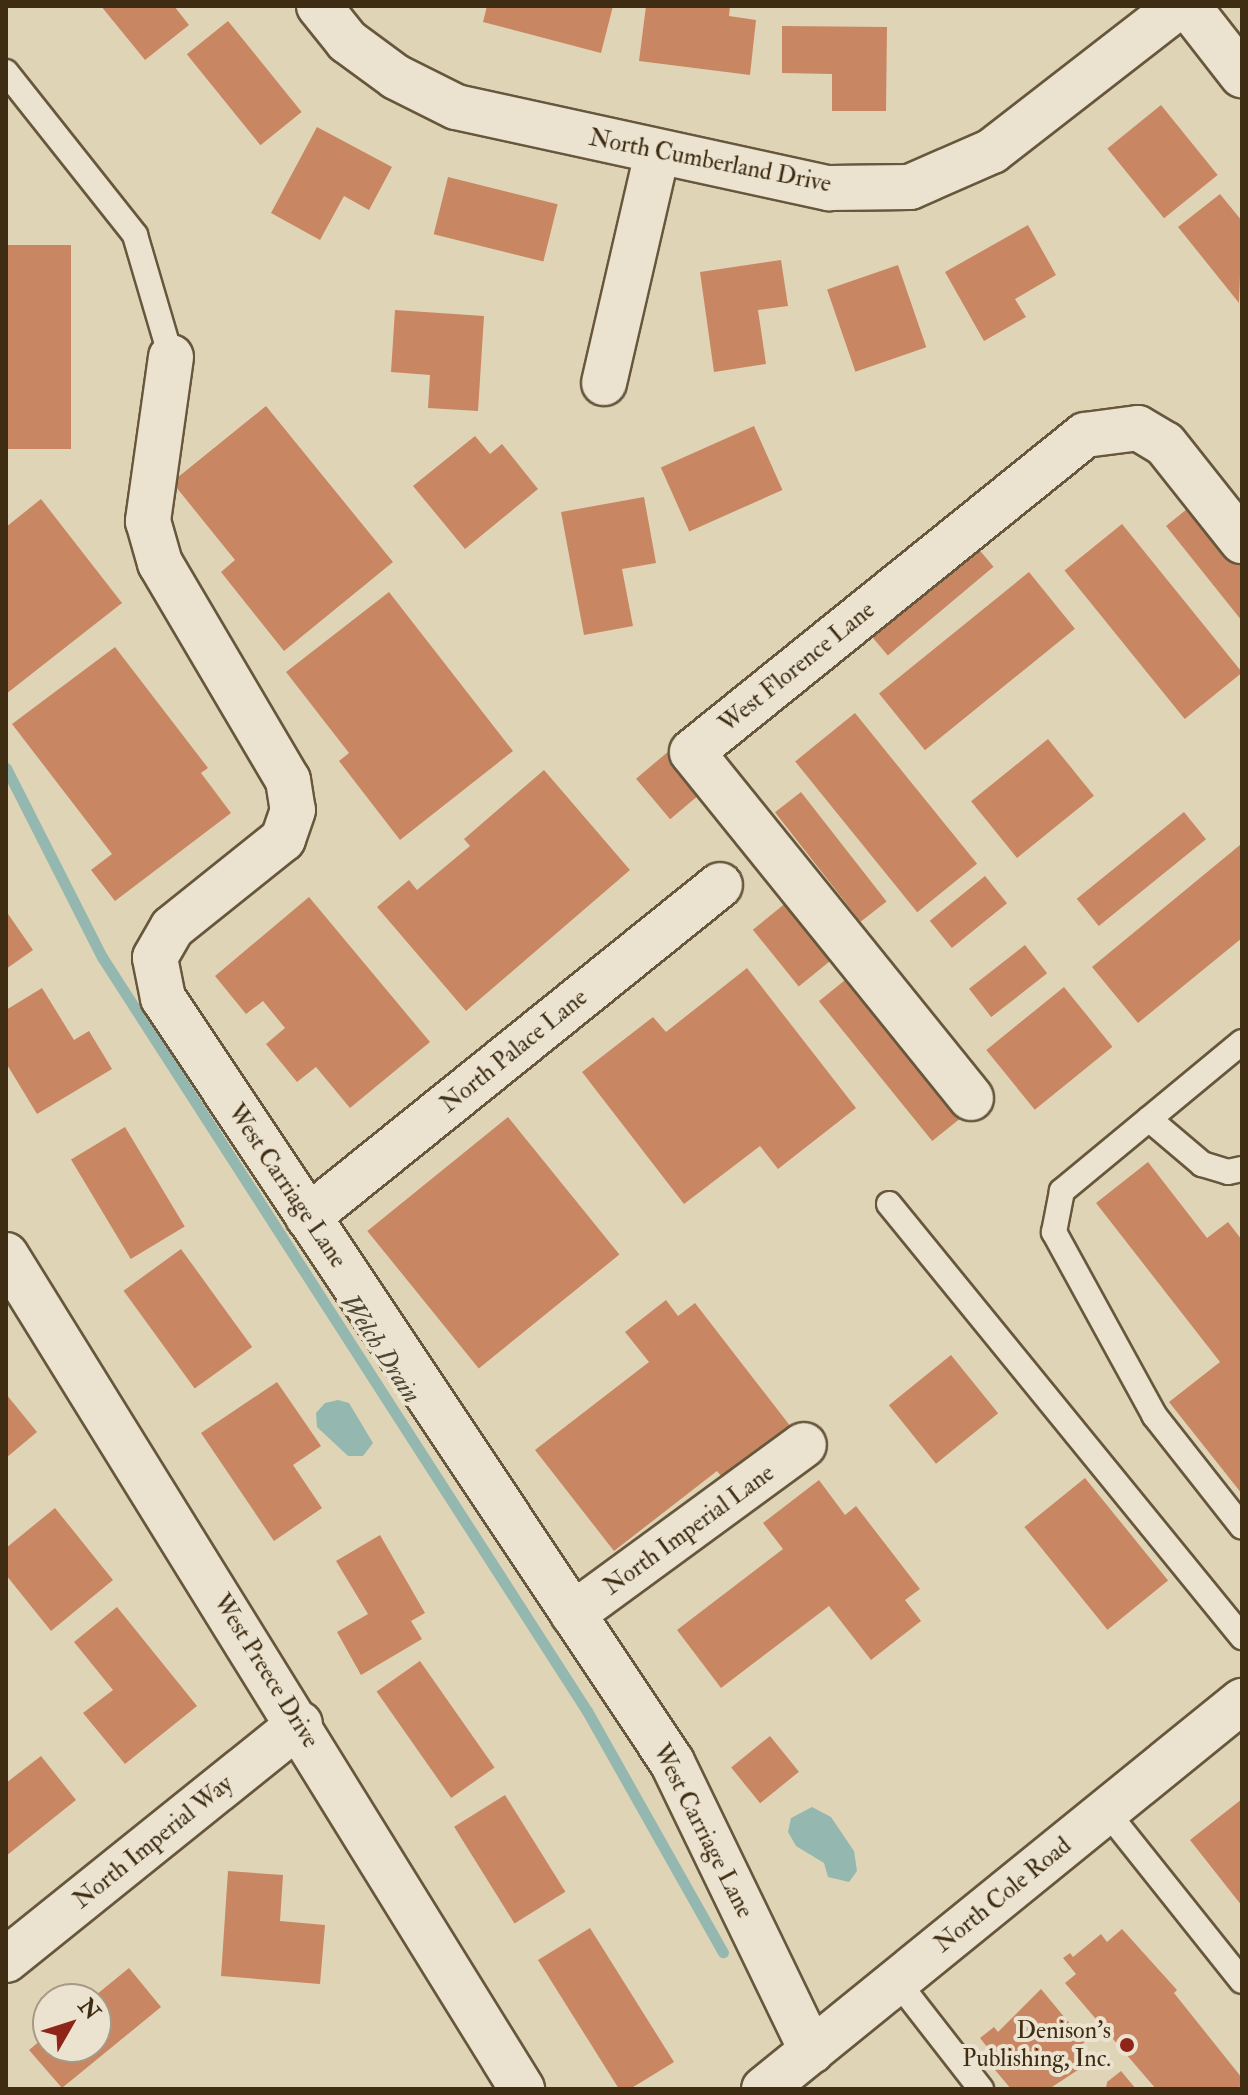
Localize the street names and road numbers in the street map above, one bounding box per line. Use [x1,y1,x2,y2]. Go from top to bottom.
street label: North Cumberland Drive [587,123,833,199]
street label: West Florence Lane [713,596,881,738]
street label: North Palace Lane [435,983,593,1119]
street label: West Carriage Lane [222,1099,352,1273]
street label: North Imperial Lane [598,1459,780,1601]
street label: West Preece Drive [207,1589,325,1753]
street label: West Carriage Lane [647,1739,759,1923]
street label: North Imperial Way [68,1769,238,1915]
street label: North Cole Road [929,1831,1077,1959]

